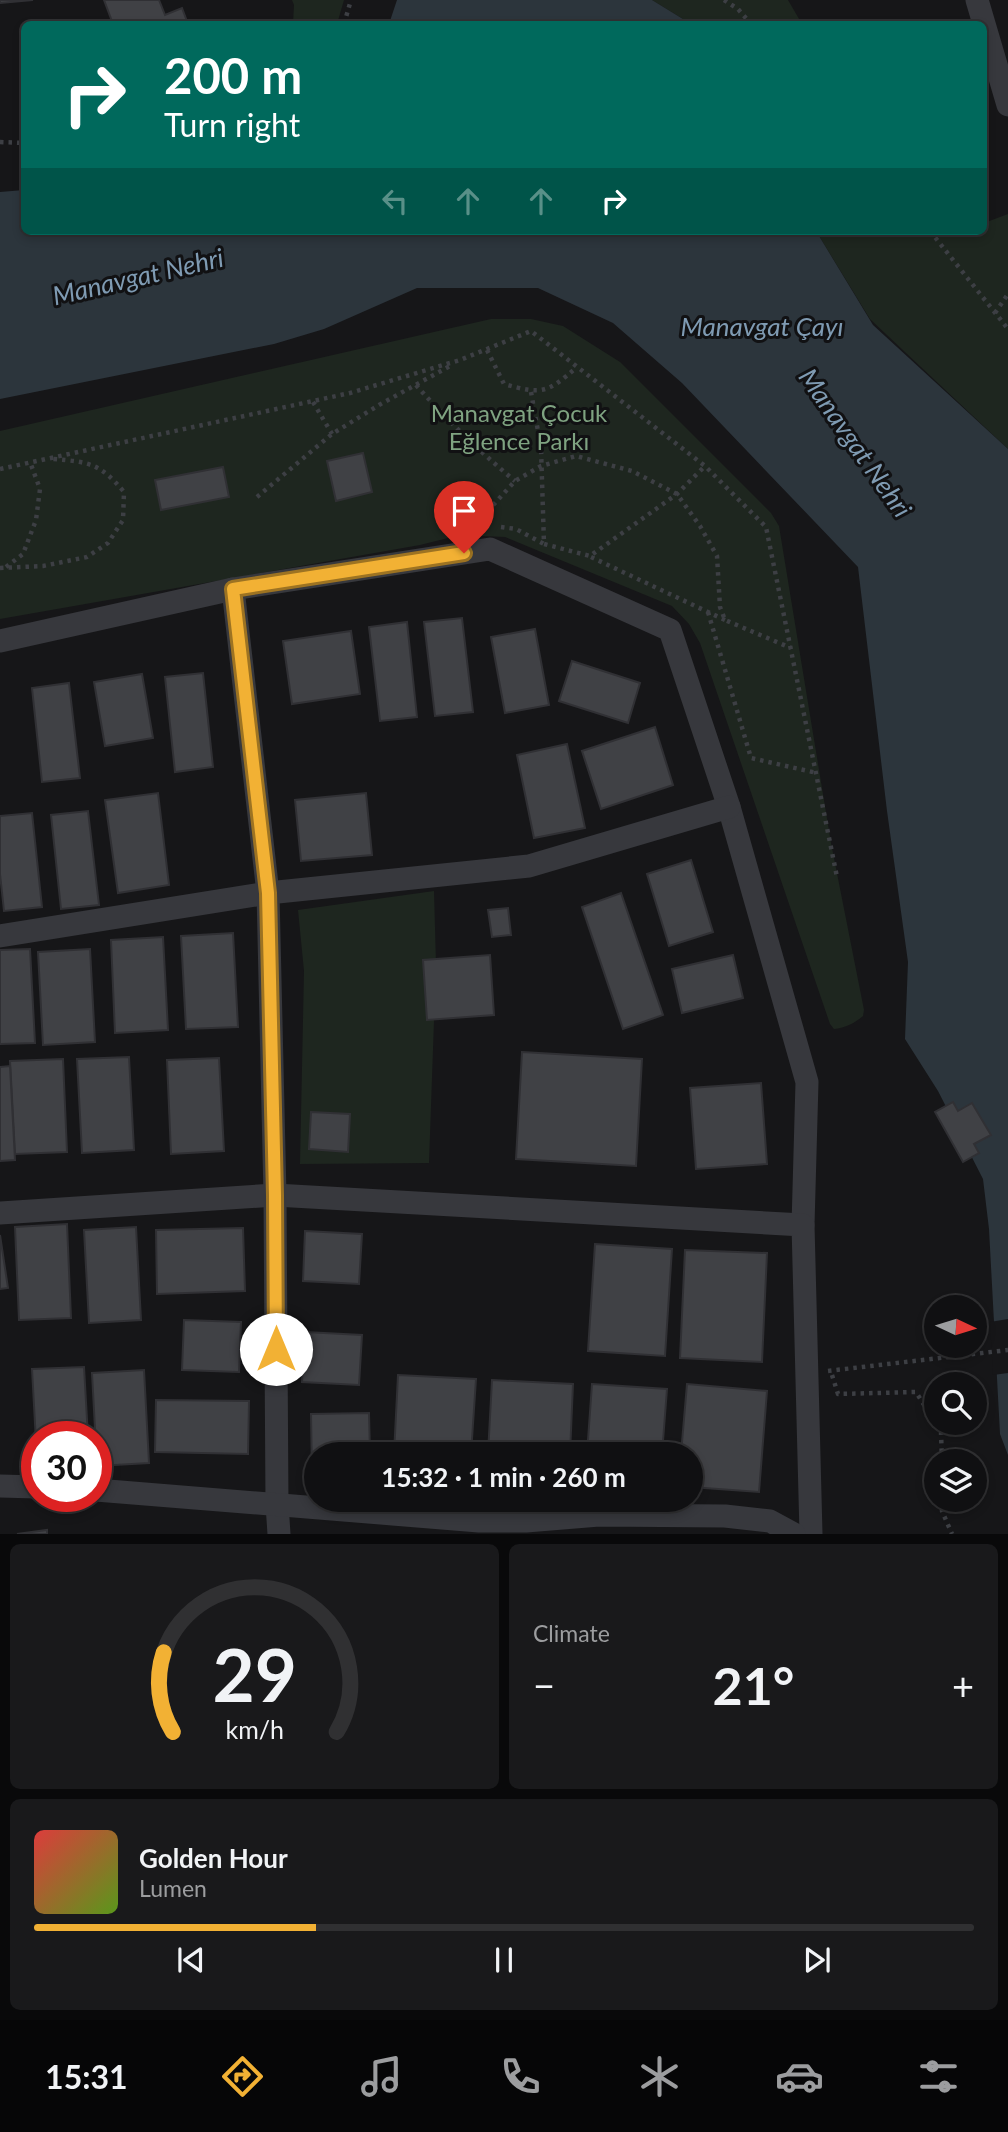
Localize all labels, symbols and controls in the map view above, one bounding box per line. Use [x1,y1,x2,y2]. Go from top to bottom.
text: 200 m [164,46,302,104]
icon: right [49,49,140,140]
text: Turn right [164,105,300,144]
icon: left [376,182,414,220]
icon: ahead [449,182,487,220]
icon: ahead [522,182,560,220]
icon: right [595,182,633,220]
water label: Manavgat Nehri [49,241,226,311]
water label: Manavgat Çayı [680,310,844,342]
water label: Manavgat Nehri [793,362,919,523]
park label: Manavgat Çocuk Eğlence Parkı [431,398,608,455]
pin [434,481,494,553]
icon: arrive [445,492,483,530]
north arrow [924,1295,987,1358]
map controls [924,1295,987,1512]
position arrow [239,1312,313,1386]
button: search [924,1372,987,1435]
speed limit sign: 30 [21,1421,112,1512]
button: layers [924,1449,987,1512]
text: 15:32 · 1 min · 260 m [381,1461,626,1493]
text: Climate [533,1619,610,1647]
text: 29 [212,1631,297,1719]
text: 21° [713,1654,794,1716]
text: − [533,1662,555,1708]
text: + [952,1662,974,1708]
text: km/h [225,1714,284,1744]
text: Golden Hour [139,1842,288,1874]
text: Lumen [139,1874,207,1902]
icon: previous [172,1941,210,1979]
icon: pause [485,1941,523,1979]
icon: next [798,1941,836,1979]
icon: directions [218,2052,267,2101]
icon: music [357,2052,406,2101]
icon: phone [496,2052,545,2101]
icon: climate [635,2052,684,2101]
icon: car [775,2052,824,2101]
icon: filters [914,2052,963,2101]
text: 15:31 [45,2057,128,2096]

